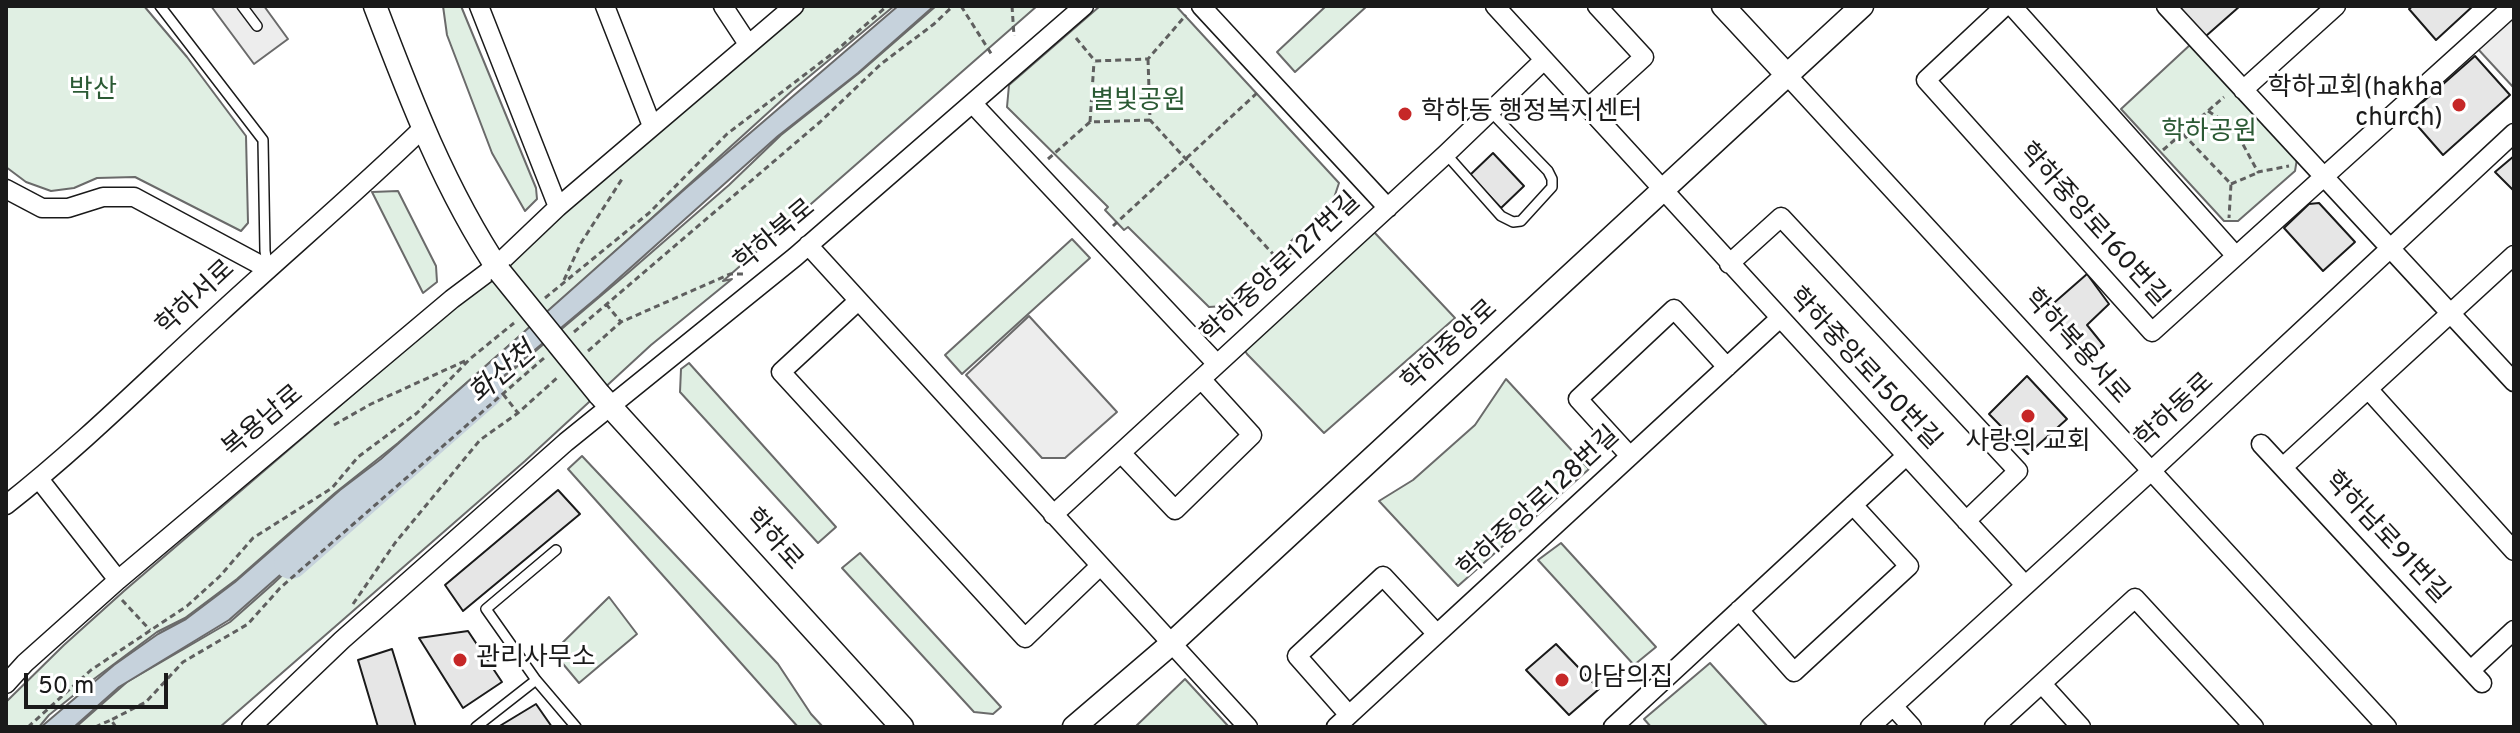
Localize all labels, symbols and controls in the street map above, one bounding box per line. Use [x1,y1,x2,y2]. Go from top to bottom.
place label: 학하교회(hakha church) [2268,74,2443,136]
park label: 박산 [69,76,117,108]
park label: 별빛공원 [1090,87,1186,119]
marker: 학하교회(hakha church) [2450,96,2468,114]
place label: 학하동 행정복지센터 [1421,98,1642,130]
marker: 학하동 행정복지센터 [1396,105,1414,123]
park label: 학하공원 [2161,118,2257,150]
street label: 학하중앙로160번길 [2010,138,2174,314]
street label: 학하중앙로127번길 [1196,187,1368,351]
street label: 학하북로 [729,194,823,280]
street label: 학하서로 [151,255,243,343]
street label: 학하중앙로150번길 [1780,283,1946,457]
street label: 학하복용서로 [2015,284,2135,412]
street label: 학하중앙로 [1397,295,1505,399]
water label: 화산천 [464,337,544,413]
street label: 학하동로 [2130,368,2222,456]
street label: 복용남로 [217,380,311,466]
marker: 사랑의 교회 [2019,407,2037,425]
street label: 학하중앙로128번길 [1453,421,1627,587]
place label: 사랑의 교회 [1965,428,2091,460]
street label: 학하남로91번길 [2316,467,2454,611]
street label: 학하로 [736,504,808,578]
place label: 관리사무소 [476,644,596,676]
marker: 관리사무소 [451,651,469,669]
scale bar [28,657,172,707]
place label: 아담의집 [1578,664,1674,696]
marker: 아담의집 [1553,671,1571,689]
text: 50 m [38,672,94,702]

